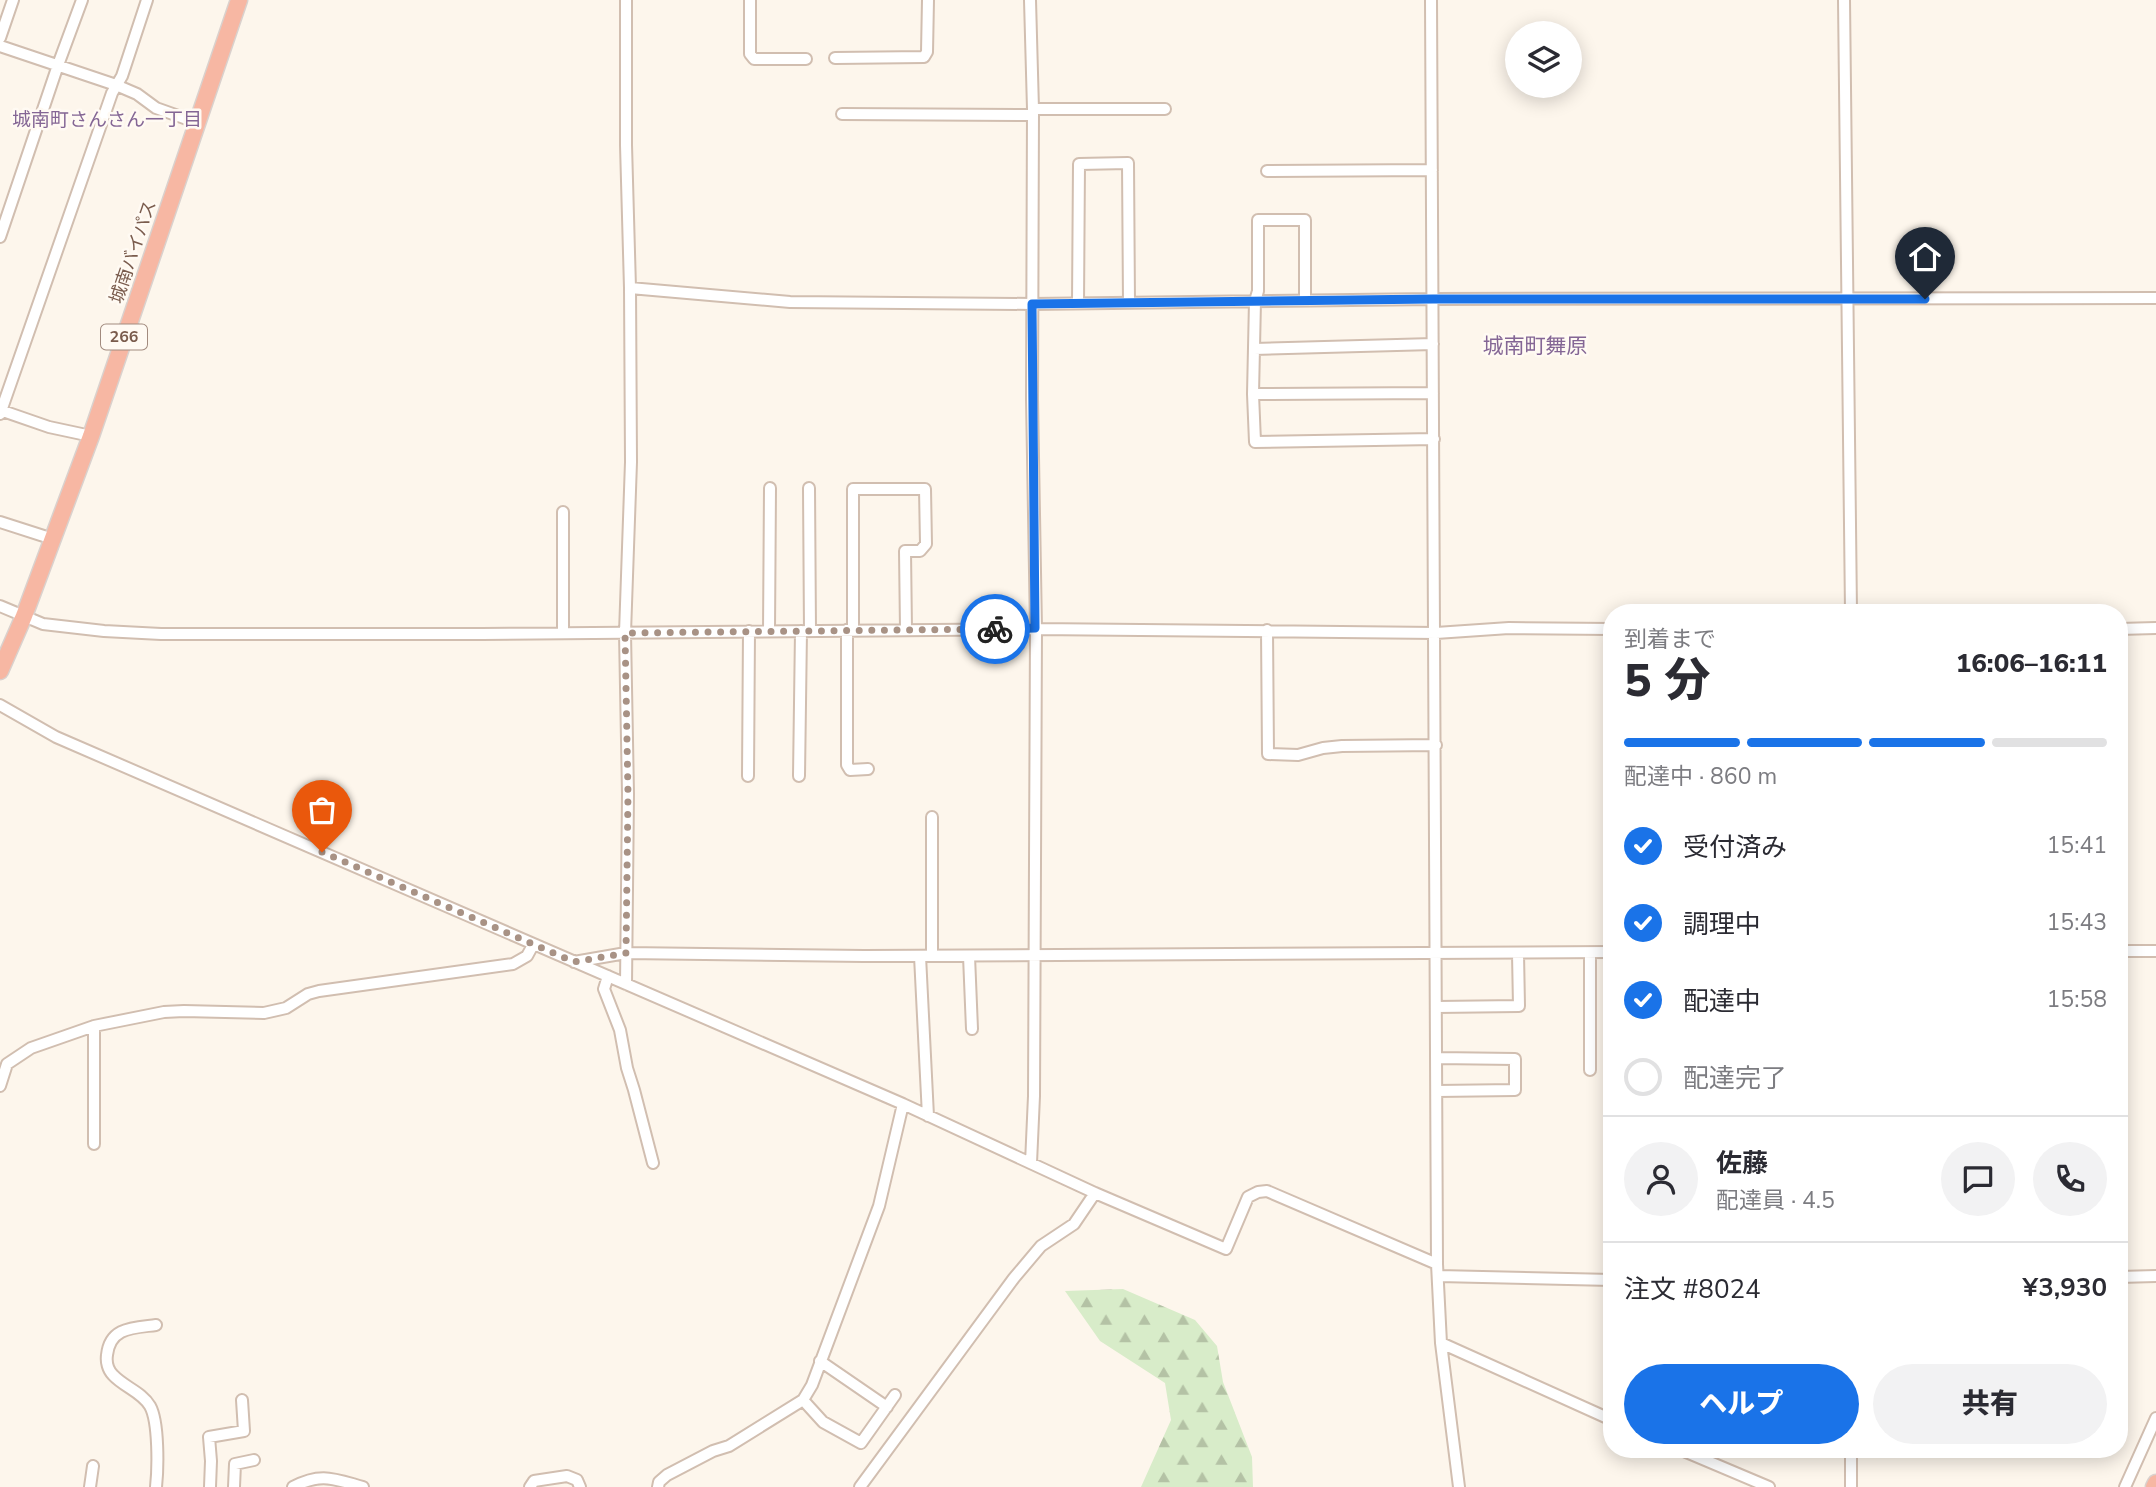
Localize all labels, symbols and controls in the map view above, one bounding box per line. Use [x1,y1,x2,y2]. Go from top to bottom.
map controls [1505,21,1582,98]
button: layers [1505,21,1582,98]
district label: 城南町さんさん一丁目 [12,107,202,133]
street label: 城南バイパス [104,197,162,307]
pin [1895,227,1955,299]
icon: home [1906,238,1944,276]
road number: 266 [101,324,147,350]
district label: 城南町舞原 [1483,332,1588,360]
courier [960,594,1030,664]
icon: bike [976,610,1014,648]
text: 到着まで [1624,624,1716,655]
text: 16:06–16:11 [1956,646,2107,681]
text: 5 分 [1624,649,1710,712]
text: 配達中 · 860 m [1624,761,1777,792]
pin [292,780,352,852]
icon: bag [303,791,341,829]
icon: check [1624,827,1662,865]
text: 受付済み [1683,830,1787,865]
text: 15:41 [2047,830,2107,861]
icon: check [1624,904,1662,942]
text: 調理中 [1683,907,1761,942]
text: 15:43 [2047,907,2107,938]
icon: check [1624,981,1662,1019]
text: 配達中 [1683,984,1761,1019]
text: 15:58 [2047,984,2107,1015]
text: 配達完了 [1683,1061,1787,1096]
button: person [1624,1142,1698,1216]
button: chat [1941,1142,2015,1216]
button: phone [2033,1142,2107,1216]
text: 佐藤 [1716,1146,1768,1181]
text: 配達員 · 4.5 [1716,1185,1835,1216]
text: ¥3,930 [2023,1270,2107,1305]
text: 注文 #8024 [1624,1272,1761,1307]
button: ヘルプ [1624,1364,1859,1444]
button: 共有 [1873,1364,2107,1444]

